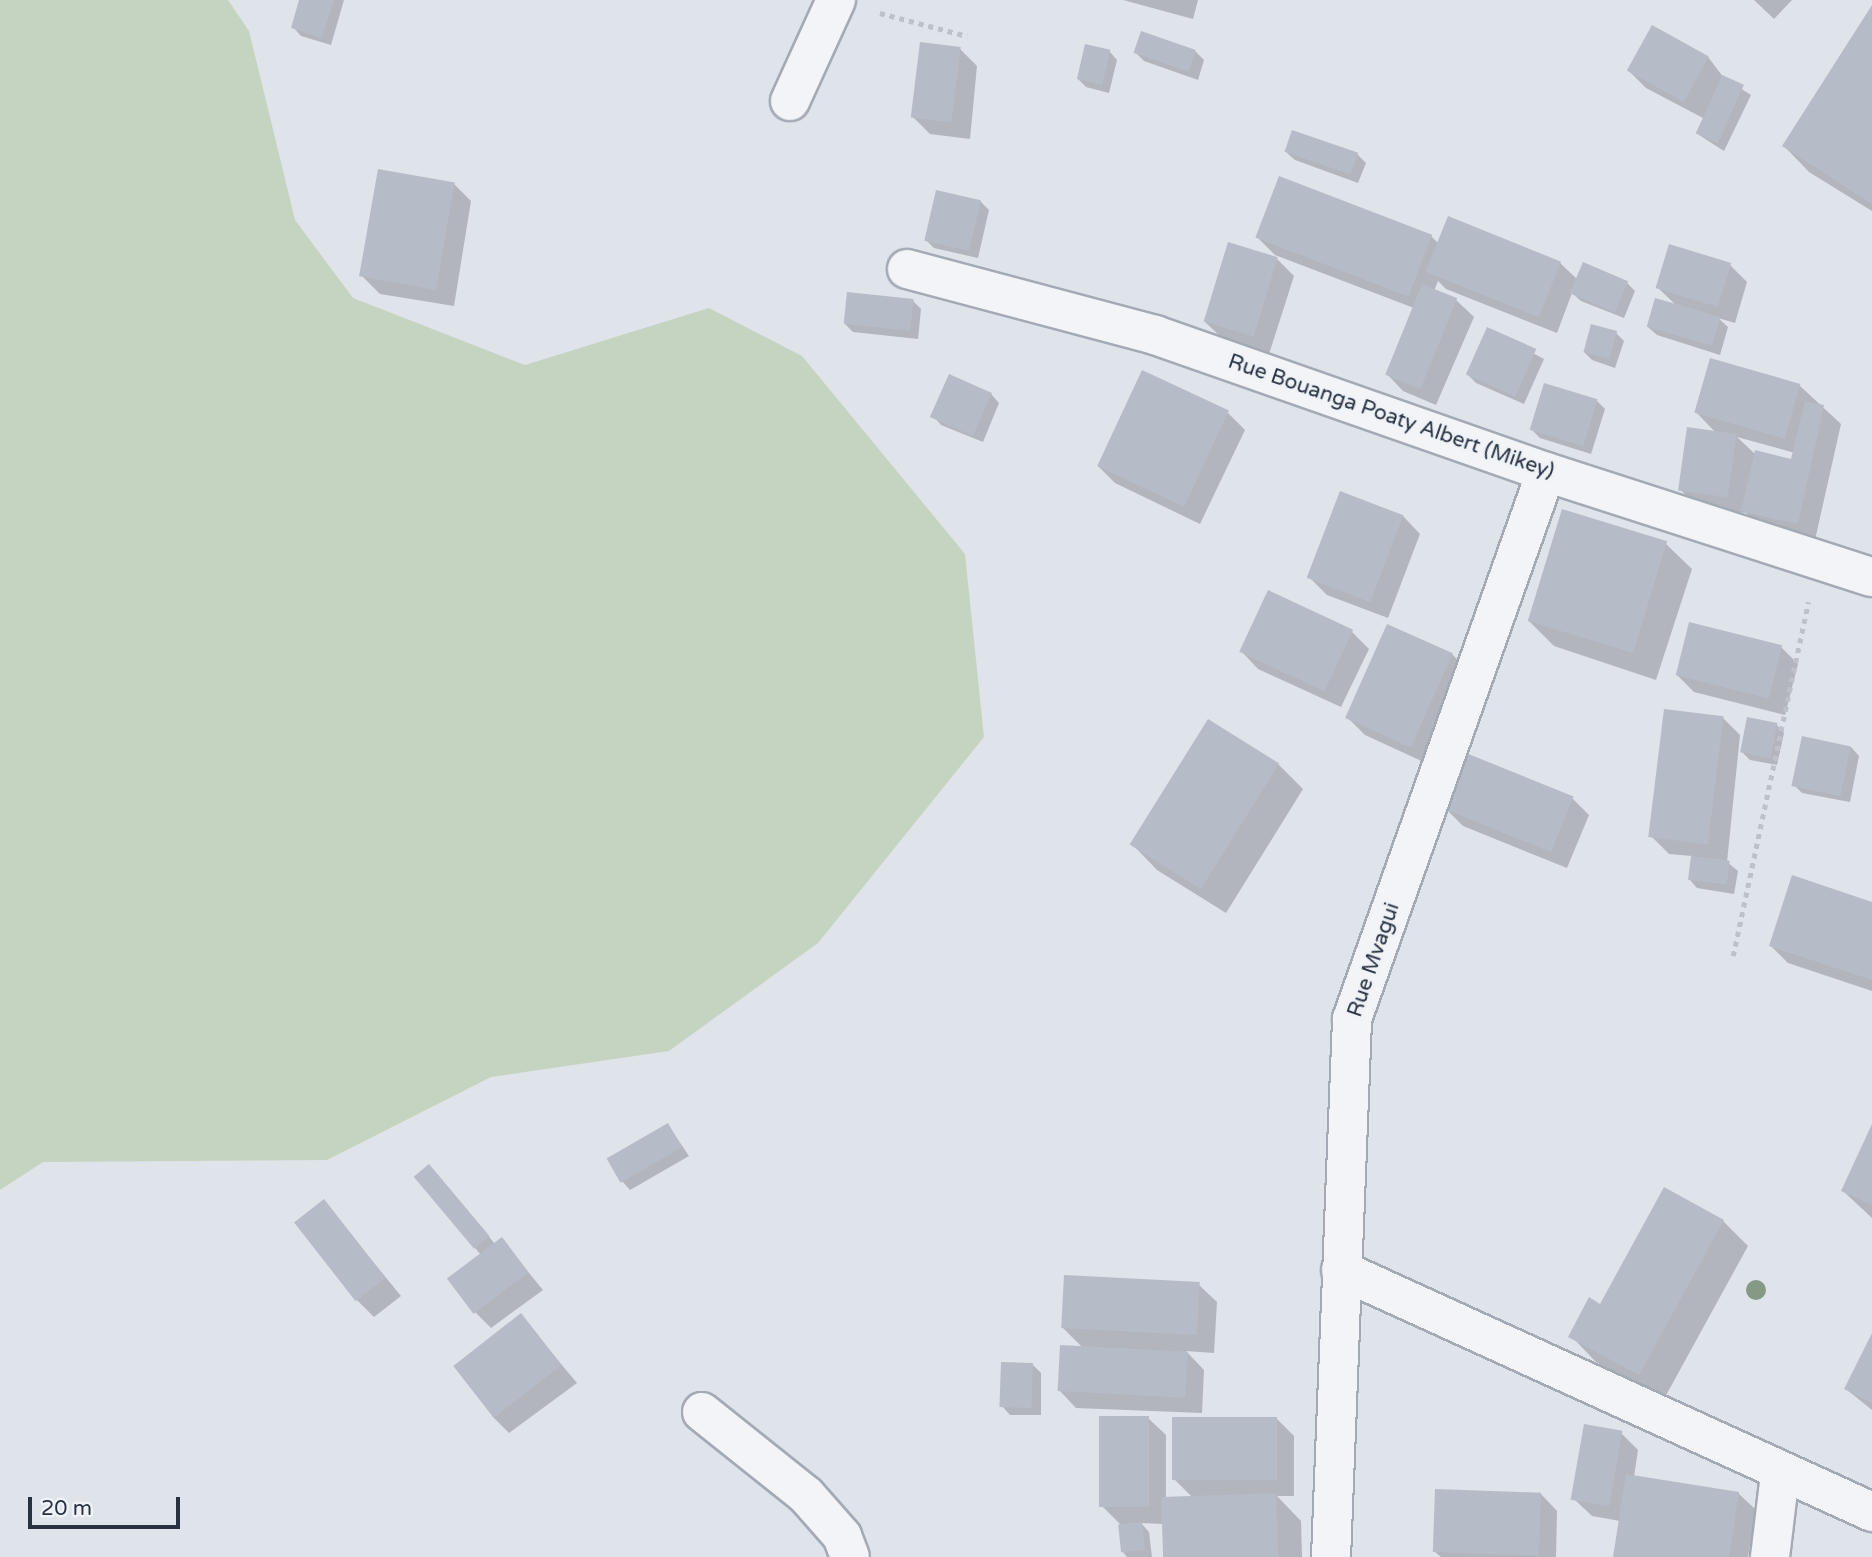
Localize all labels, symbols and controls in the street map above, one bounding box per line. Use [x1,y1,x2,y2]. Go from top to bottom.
street label: Rue Bouanga Poaty Albert (Mikey) [1225,349,1557,485]
street label: Rue Mvagui [1343,900,1405,1020]
scale bar [32,1484,184,1528]
text: 20 m [41,1496,92,1521]

